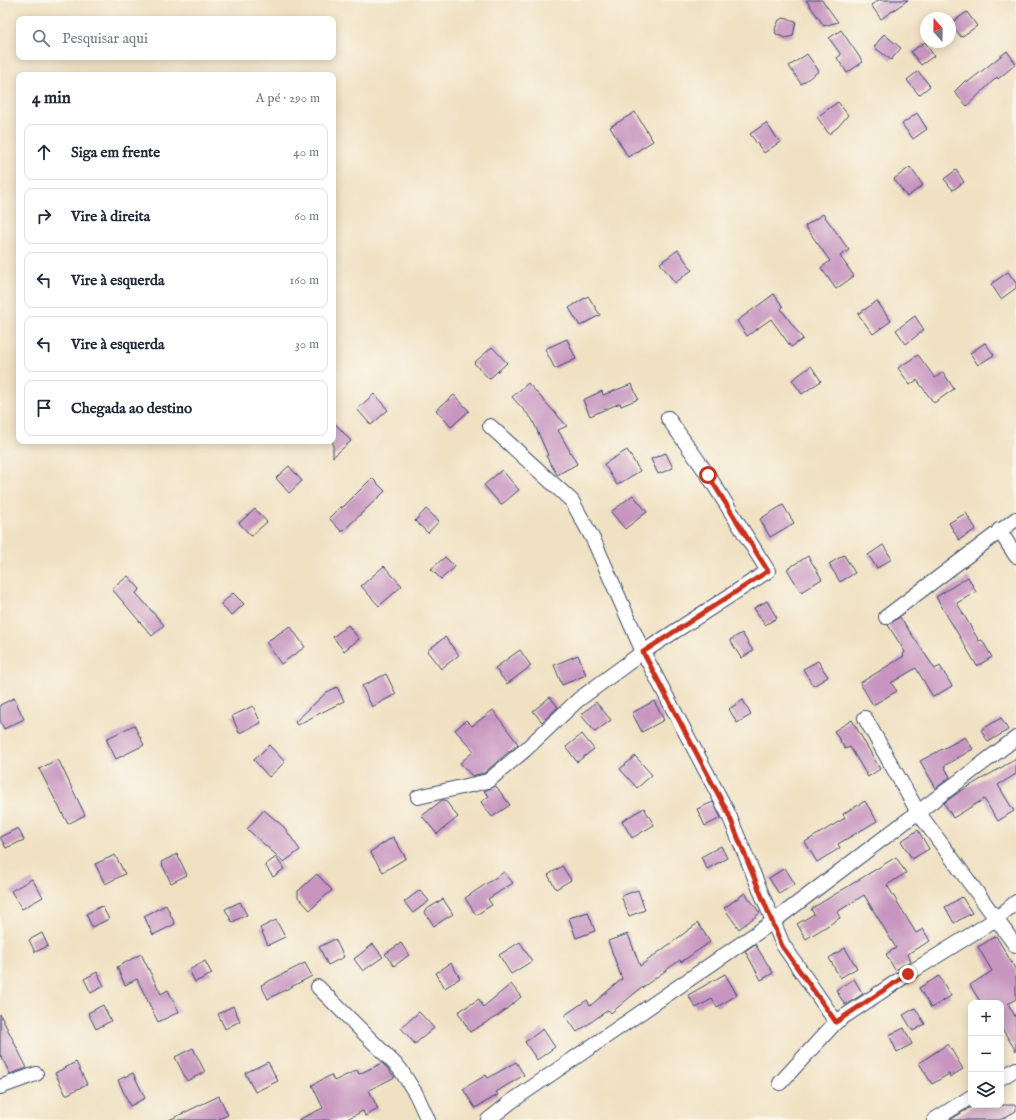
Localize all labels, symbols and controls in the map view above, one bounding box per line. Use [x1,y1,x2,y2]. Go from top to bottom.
north arrow [920,12,956,48]
search box [16,16,336,60]
icon: search [30,27,52,49]
text: Pesquisar aqui [62,29,148,48]
text: 4 min [32,88,71,109]
text: A pé · 290 m [256,90,320,107]
icon: ahead [33,141,55,163]
text: Siga em frente [71,143,160,162]
text: 40 m [293,144,319,161]
icon: right [33,205,55,227]
text: Vire à direita [71,207,150,226]
text: 60 m [294,208,319,225]
icon: left [33,269,55,291]
text: Vire à esquerda [71,271,164,290]
text: 160 m [289,272,319,289]
icon: left [33,333,55,355]
text: Vire à esquerda [71,335,164,354]
text: 30 m [295,336,319,353]
icon: arrive [33,397,55,419]
text: Chegada ao destino [71,399,192,418]
route start [699,466,717,484]
route end [899,965,917,983]
map controls [968,1000,1004,1108]
button: + [968,1000,1004,1036]
button: − [968,1036,1004,1072]
button: layers [968,1072,1004,1108]

